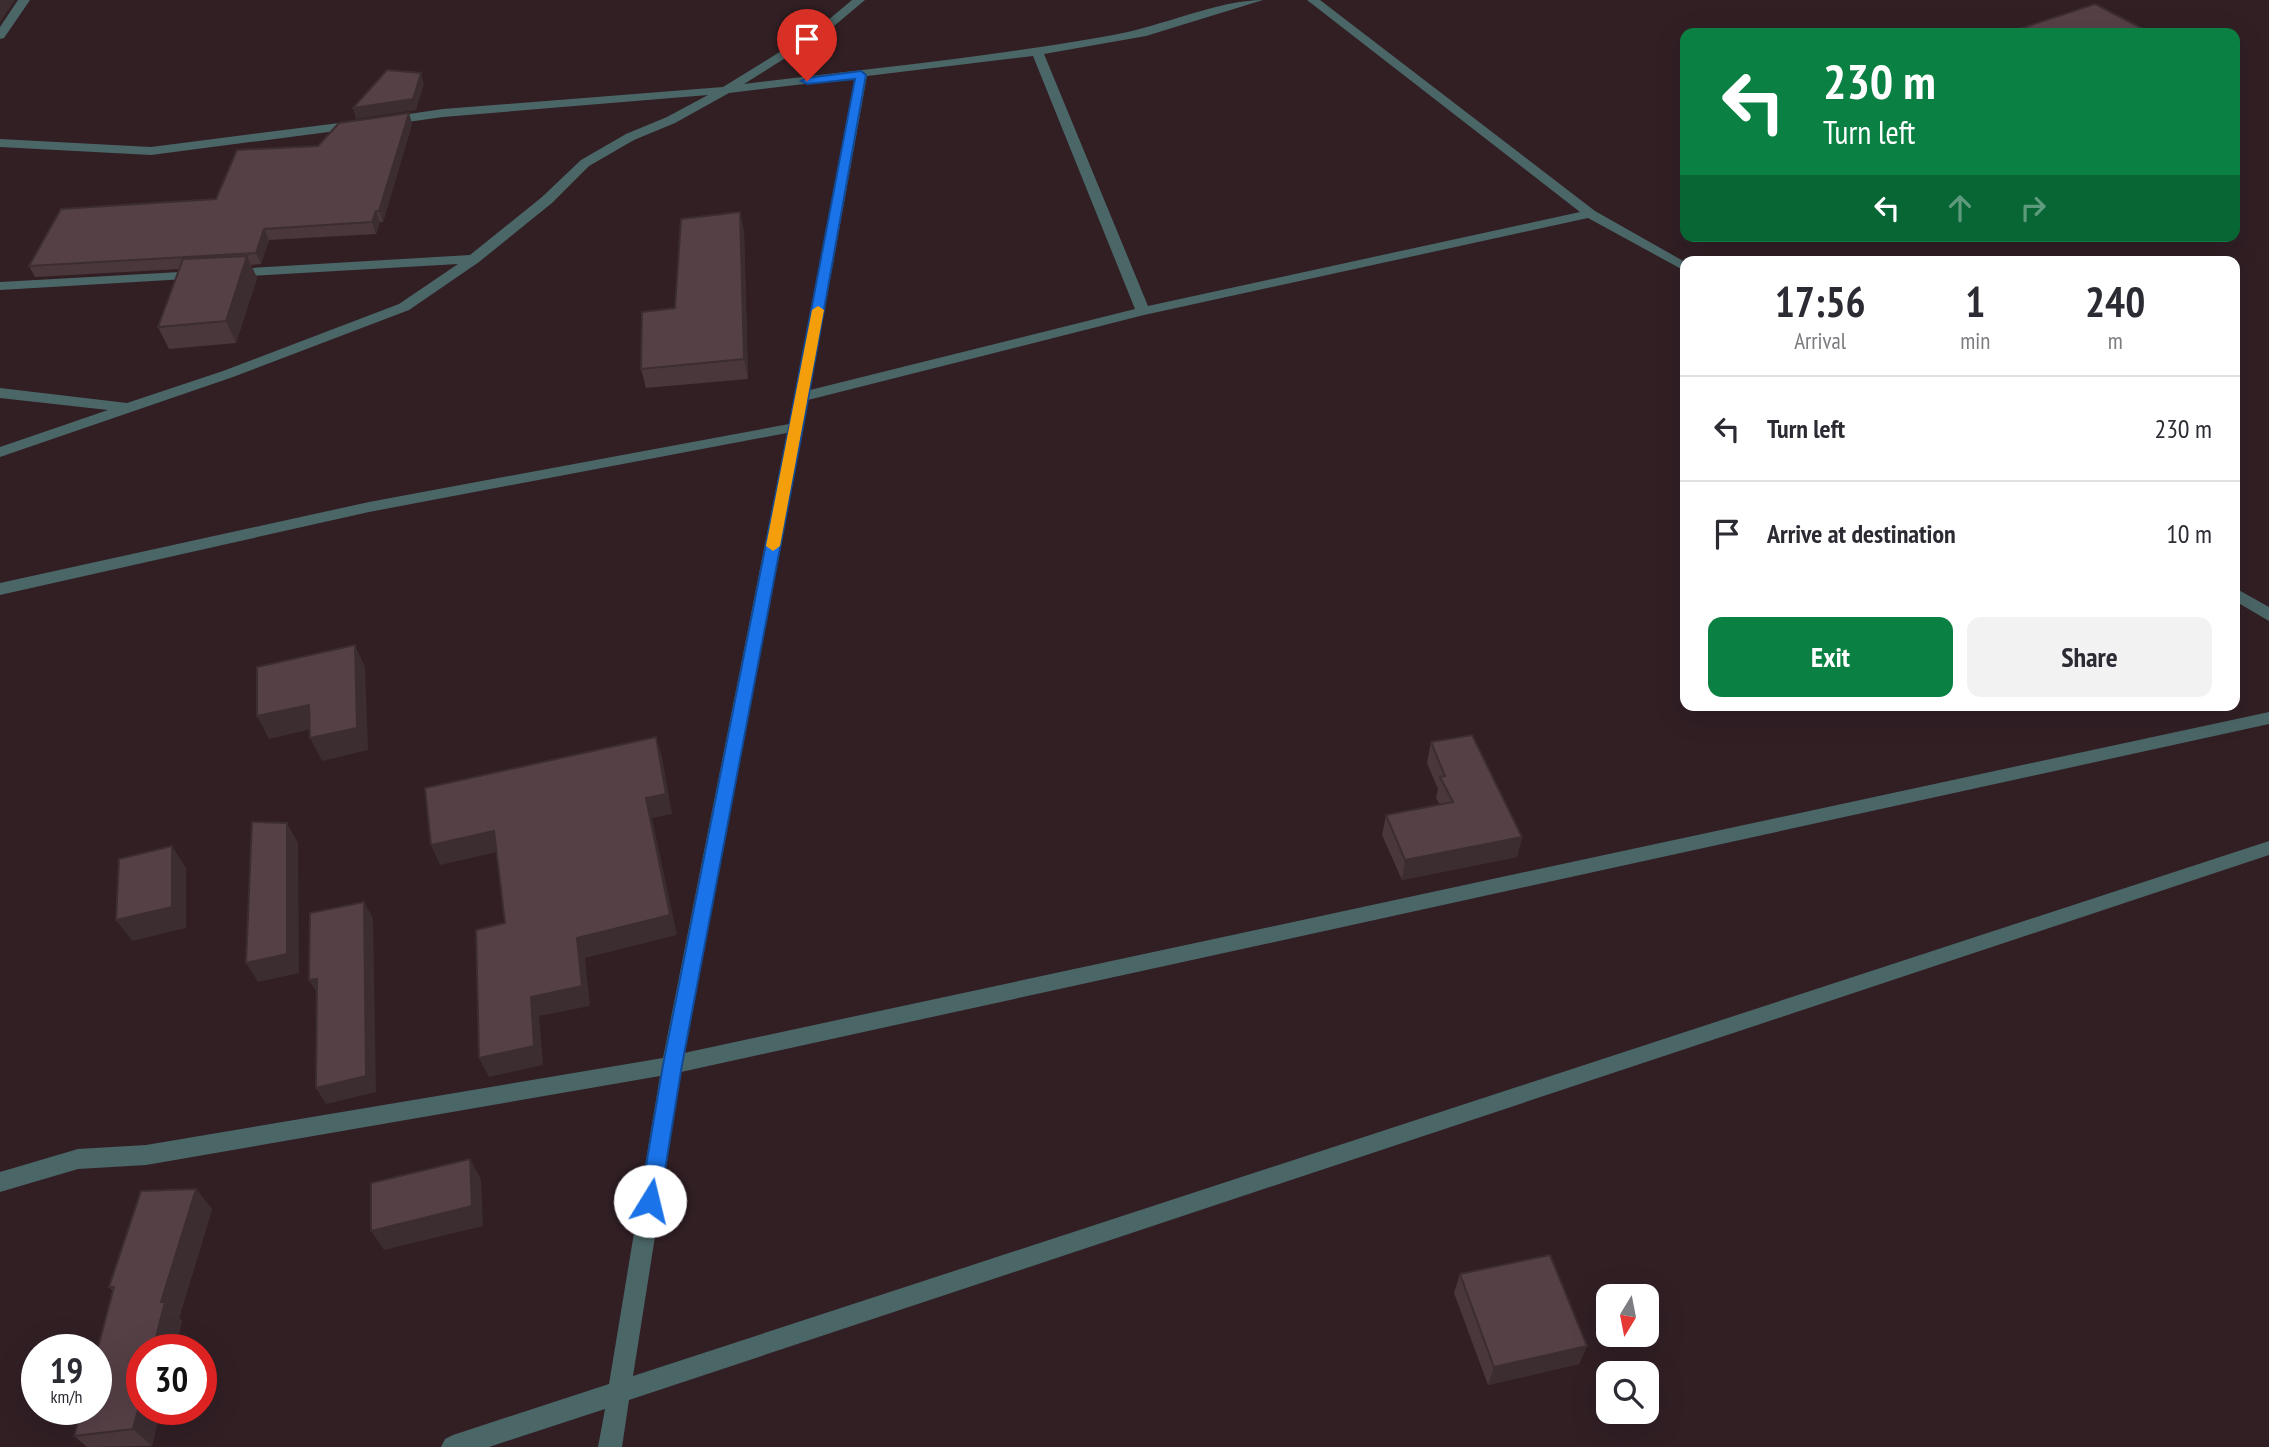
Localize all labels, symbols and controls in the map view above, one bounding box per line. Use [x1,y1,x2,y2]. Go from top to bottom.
pin [777,9,837,81]
icon: arrive [788,20,826,58]
text: 230 m [1823,49,1936,113]
icon: left [1708,56,1799,147]
text: Turn left [1823,111,1915,153]
icon: left [1868,189,1906,227]
icon: ahead [1941,189,1979,227]
icon: right [2014,189,2052,227]
text: 17:56 [1775,274,1866,329]
text: 1 [1965,274,1985,329]
text: 240 [2085,274,2145,329]
text: Arrival [1794,326,1846,355]
text: min [1960,326,1990,355]
text: m [2108,326,2123,355]
icon: left [1708,410,1746,448]
text: Turn left [1767,412,1845,445]
text: 230 m [2154,412,2212,445]
icon: arrive [1708,515,1746,553]
text: Arrive at destination [1767,517,1956,550]
text: 10 m [2166,517,2212,550]
button: Exit [1708,617,1953,697]
button: Share [1967,617,2212,697]
position arrow [613,1164,687,1238]
north arrow [1596,1284,1659,1348]
map controls [1596,1284,1659,1424]
speed limit sign: 30 [126,1334,217,1425]
text: 19 [50,1347,83,1393]
button: search [1596,1361,1659,1424]
text: km/h [51,1385,82,1408]

